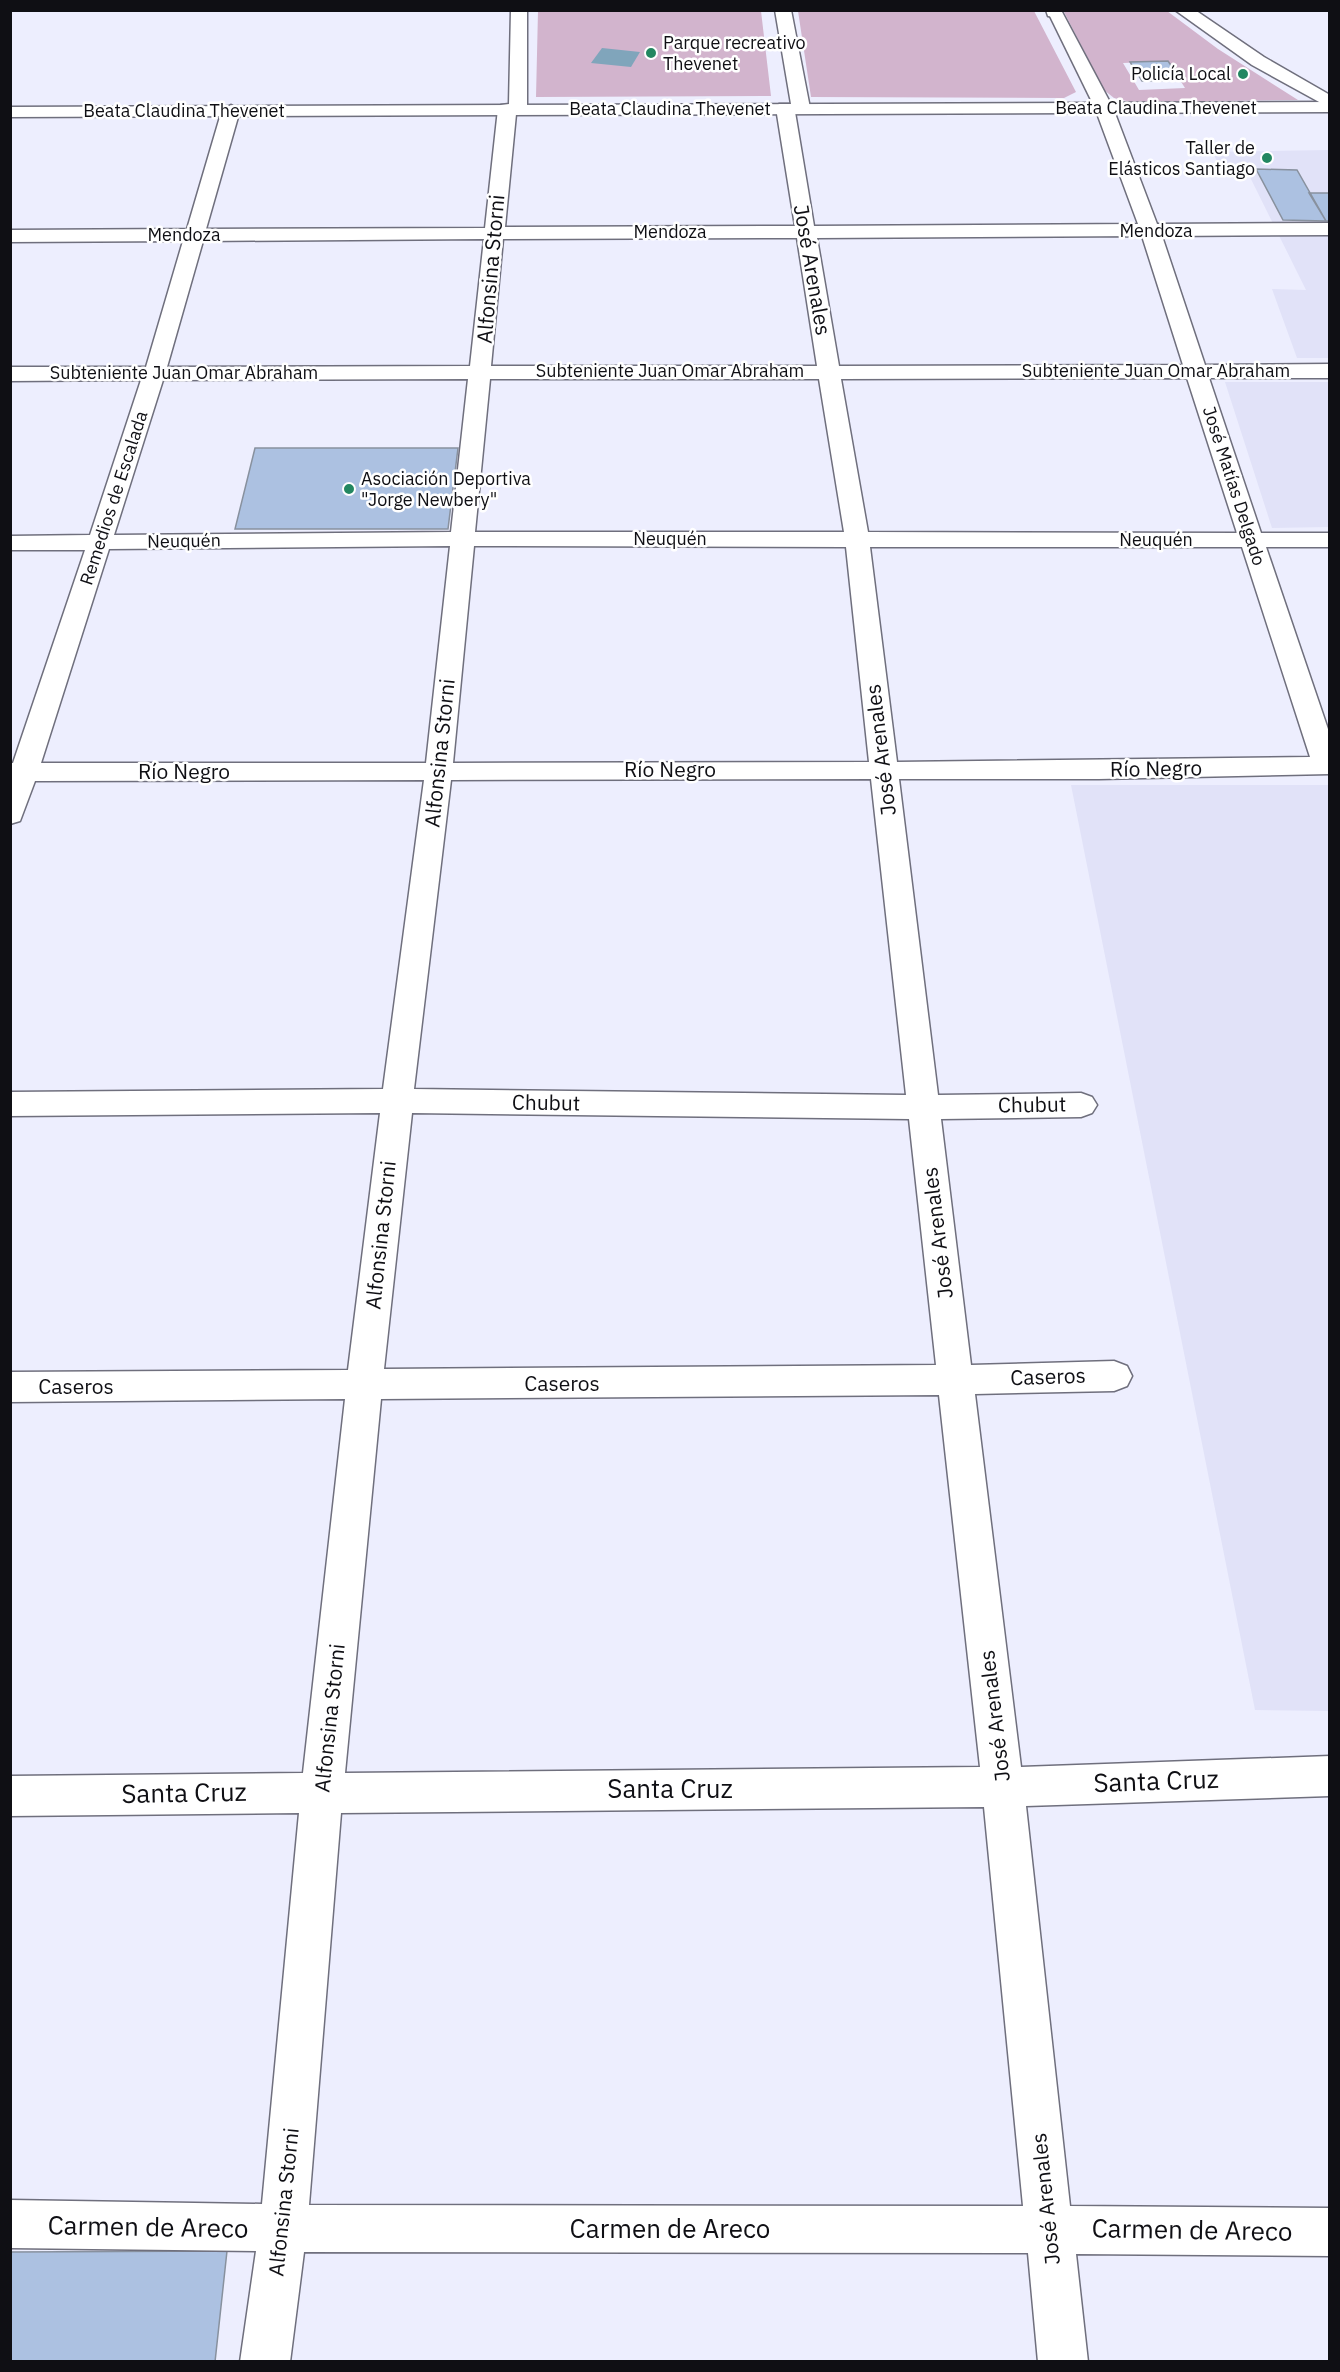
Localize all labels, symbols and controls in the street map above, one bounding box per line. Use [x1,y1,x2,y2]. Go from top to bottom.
place label: Parque recreativo Thevenet [663,31,806,75]
marker: Parque recreativo Thevenet [644,46,658,60]
place label: Policía Local [1131,62,1231,85]
marker: Policía Local [1236,67,1250,81]
street label: Beata Claudina Thevenet [1055,96,1257,119]
street label: Beata Claudina Thevenet [569,97,771,120]
street label: Beata Claudina Thevenet [83,99,285,122]
place label: Taller de Elásticos Santiago [1108,136,1255,180]
marker: Taller de Elásticos Santiago [1260,151,1274,165]
street label: Alfonsina Storni [470,193,510,344]
street label: José Arenales [788,202,838,337]
street label: Mendoza [1119,219,1193,242]
street label: Mendoza [633,220,707,243]
street label: Mendoza [147,223,221,246]
street label: Subteniente Juan Omar Abraham [536,359,804,382]
street label: Subteniente Juan Omar Abraham [1022,359,1290,382]
street label: Subteniente Juan Omar Abraham [50,361,318,384]
street label: José Matías Delgado [1198,403,1271,568]
street label: Remedios de Escalada [74,407,153,588]
place label: Asociación Deportiva "Jorge Newbery" [361,467,531,511]
marker: Asociación Deportiva "Jorge Newbery" [342,482,356,496]
street label: Neuquén [633,527,707,550]
street label: Neuquén [147,528,221,553]
street label: Neuquén [1119,528,1193,551]
street label: Alfonsina Storni [417,677,461,829]
street label: José Arenales [858,683,902,818]
street label: Río Negro [1110,753,1202,783]
street label: Río Negro [624,755,716,783]
street label: Río Negro [138,757,230,785]
street label: Chubut [512,1087,580,1117]
street label: Chubut [998,1089,1066,1119]
street label: Alfonsina Storni [358,1159,402,1311]
street label: José Arenales [915,1166,959,1301]
street label: Caseros [1010,1361,1086,1391]
street label: Caseros [524,1369,600,1397]
street label: Caseros [38,1372,114,1400]
street label: Alfonsina Storni [307,1642,351,1794]
street label: José Arenales [972,1649,1016,1784]
street label: Santa Cruz [1093,1761,1219,1799]
street label: Santa Cruz [607,1771,733,1805]
street label: Santa Cruz [121,1774,247,1810]
street label: Alfonsina Storni [261,2126,305,2278]
street label: José Arenales [1024,2132,1066,2266]
street label: Carmen de Areco [47,2207,249,2245]
street label: Carmen de Areco [1091,2210,1293,2248]
street label: Carmen de Areco [570,2211,770,2245]

